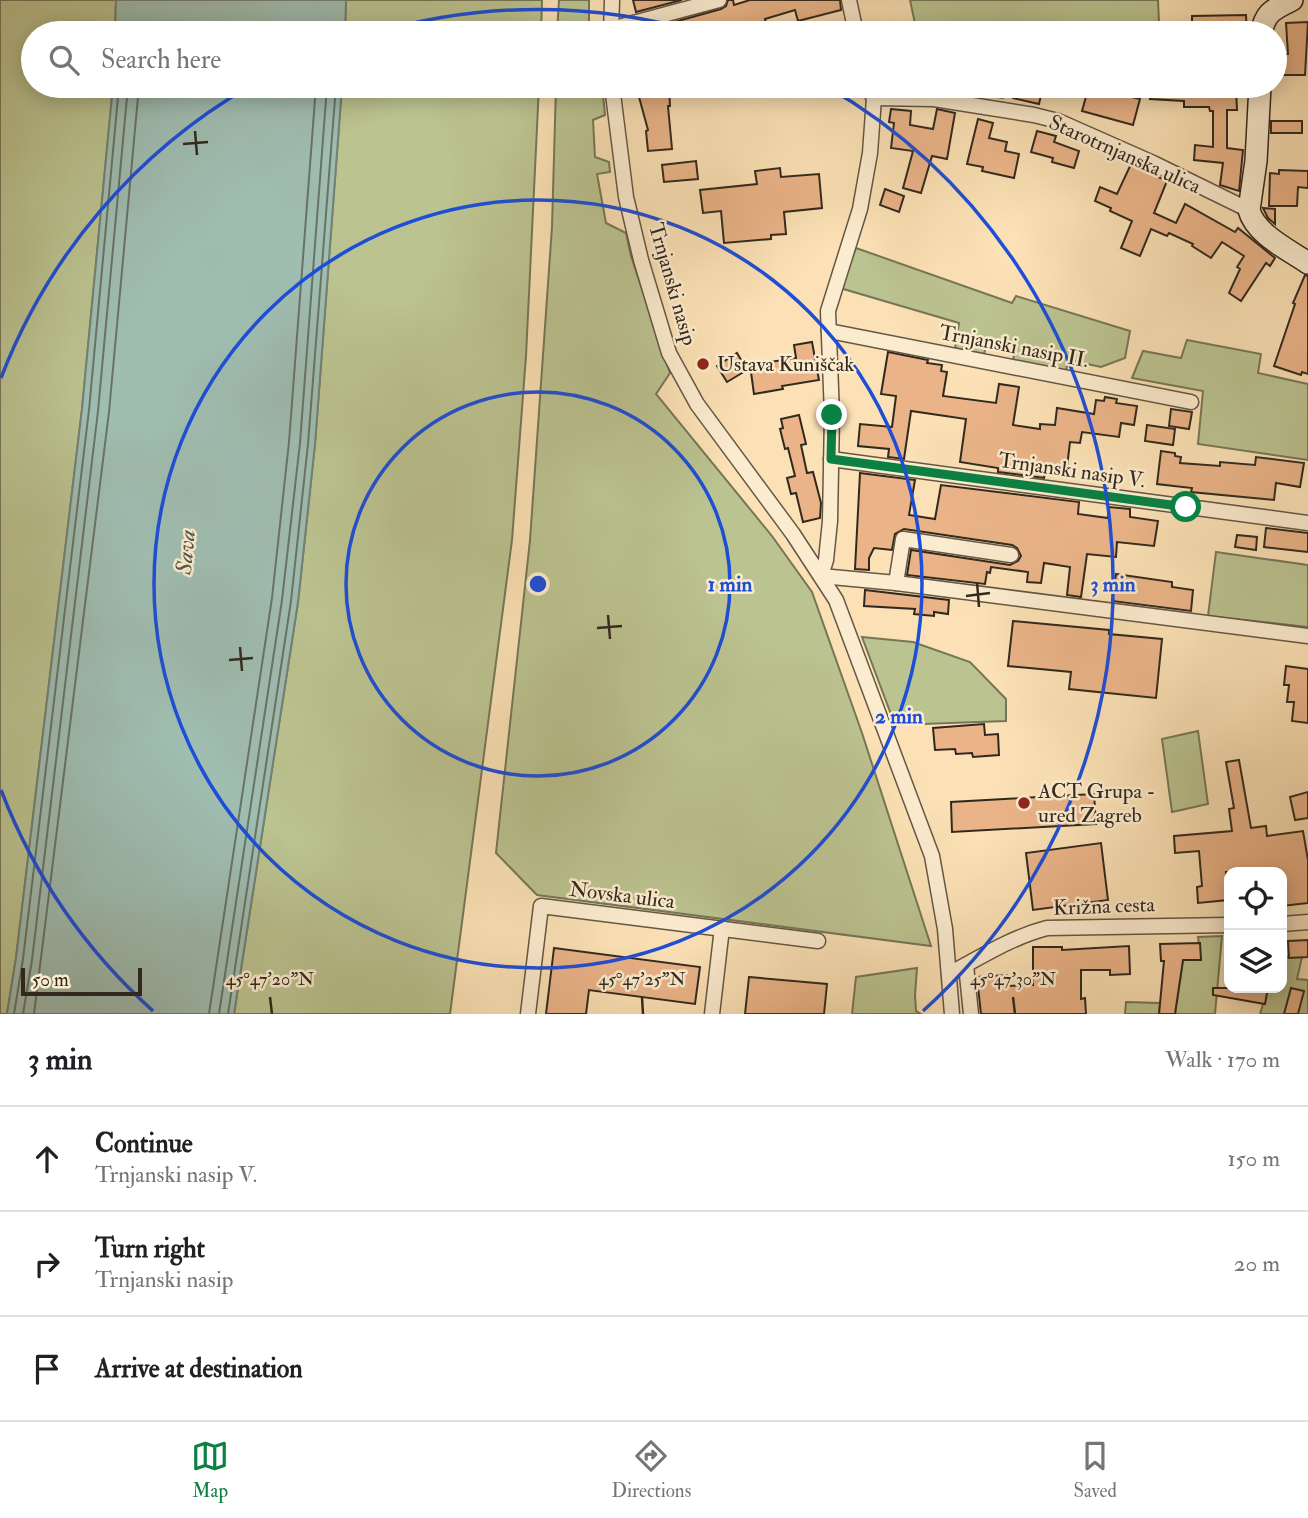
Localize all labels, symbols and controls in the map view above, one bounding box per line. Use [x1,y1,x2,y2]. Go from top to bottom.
search box [21,21,1287,98]
icon: search [45,41,83,79]
text: Search here [101,44,221,76]
street label: Starotrnjanska ulica [1045,109,1205,200]
street label: Trnjanski nasip [642,220,703,349]
street label: Trnjanski nasip II. [937,319,1091,374]
place label: Ustava Kuniščak [717,351,854,378]
marker: Ustava Kuniščak [695,356,711,372]
route end [816,399,847,430]
street label: Trnjanski nasip V. [997,447,1147,494]
route start [1170,491,1201,522]
water label: Sava [169,528,202,577]
text: 1 min [708,571,752,598]
text: 3 min [1090,571,1136,598]
centre of rings [526,572,550,596]
text: 2 min [875,703,923,730]
place label: ACT Grupa - ured Zagreb [1037,778,1155,829]
marker: ACT Grupa - ured Zagreb [1016,795,1032,811]
map controls [1224,867,1287,993]
button: locate [1224,867,1287,930]
street label: Novska ulica [568,876,677,915]
street label: Križna cesta [1053,891,1156,922]
button: layers [1224,930,1287,993]
scale bar [21,965,142,997]
text: 50 m [32,968,69,992]
text: 45°47'20"N [226,968,314,991]
text: 45°47'25"N [598,968,686,991]
text: 45°47'30"N [970,968,1056,991]
text: 3 min [28,1041,93,1078]
text: Walk · 170 m [1165,1045,1280,1074]
text: Continue [95,1128,193,1160]
icon: ahead [28,1140,66,1178]
text: 150 m [1227,1144,1280,1173]
text: Trnjanski nasip V. [95,1160,257,1189]
text: Turn right [95,1233,205,1265]
icon: right [28,1245,66,1283]
text: 20 m [1234,1249,1280,1278]
text: Trnjanski nasip [95,1265,233,1294]
icon: arrive [28,1350,66,1388]
text: Arrive at destination [95,1353,303,1385]
tab: Map [191,1437,229,1503]
tab: Directions [611,1437,691,1503]
tab: Saved [1073,1437,1117,1503]

